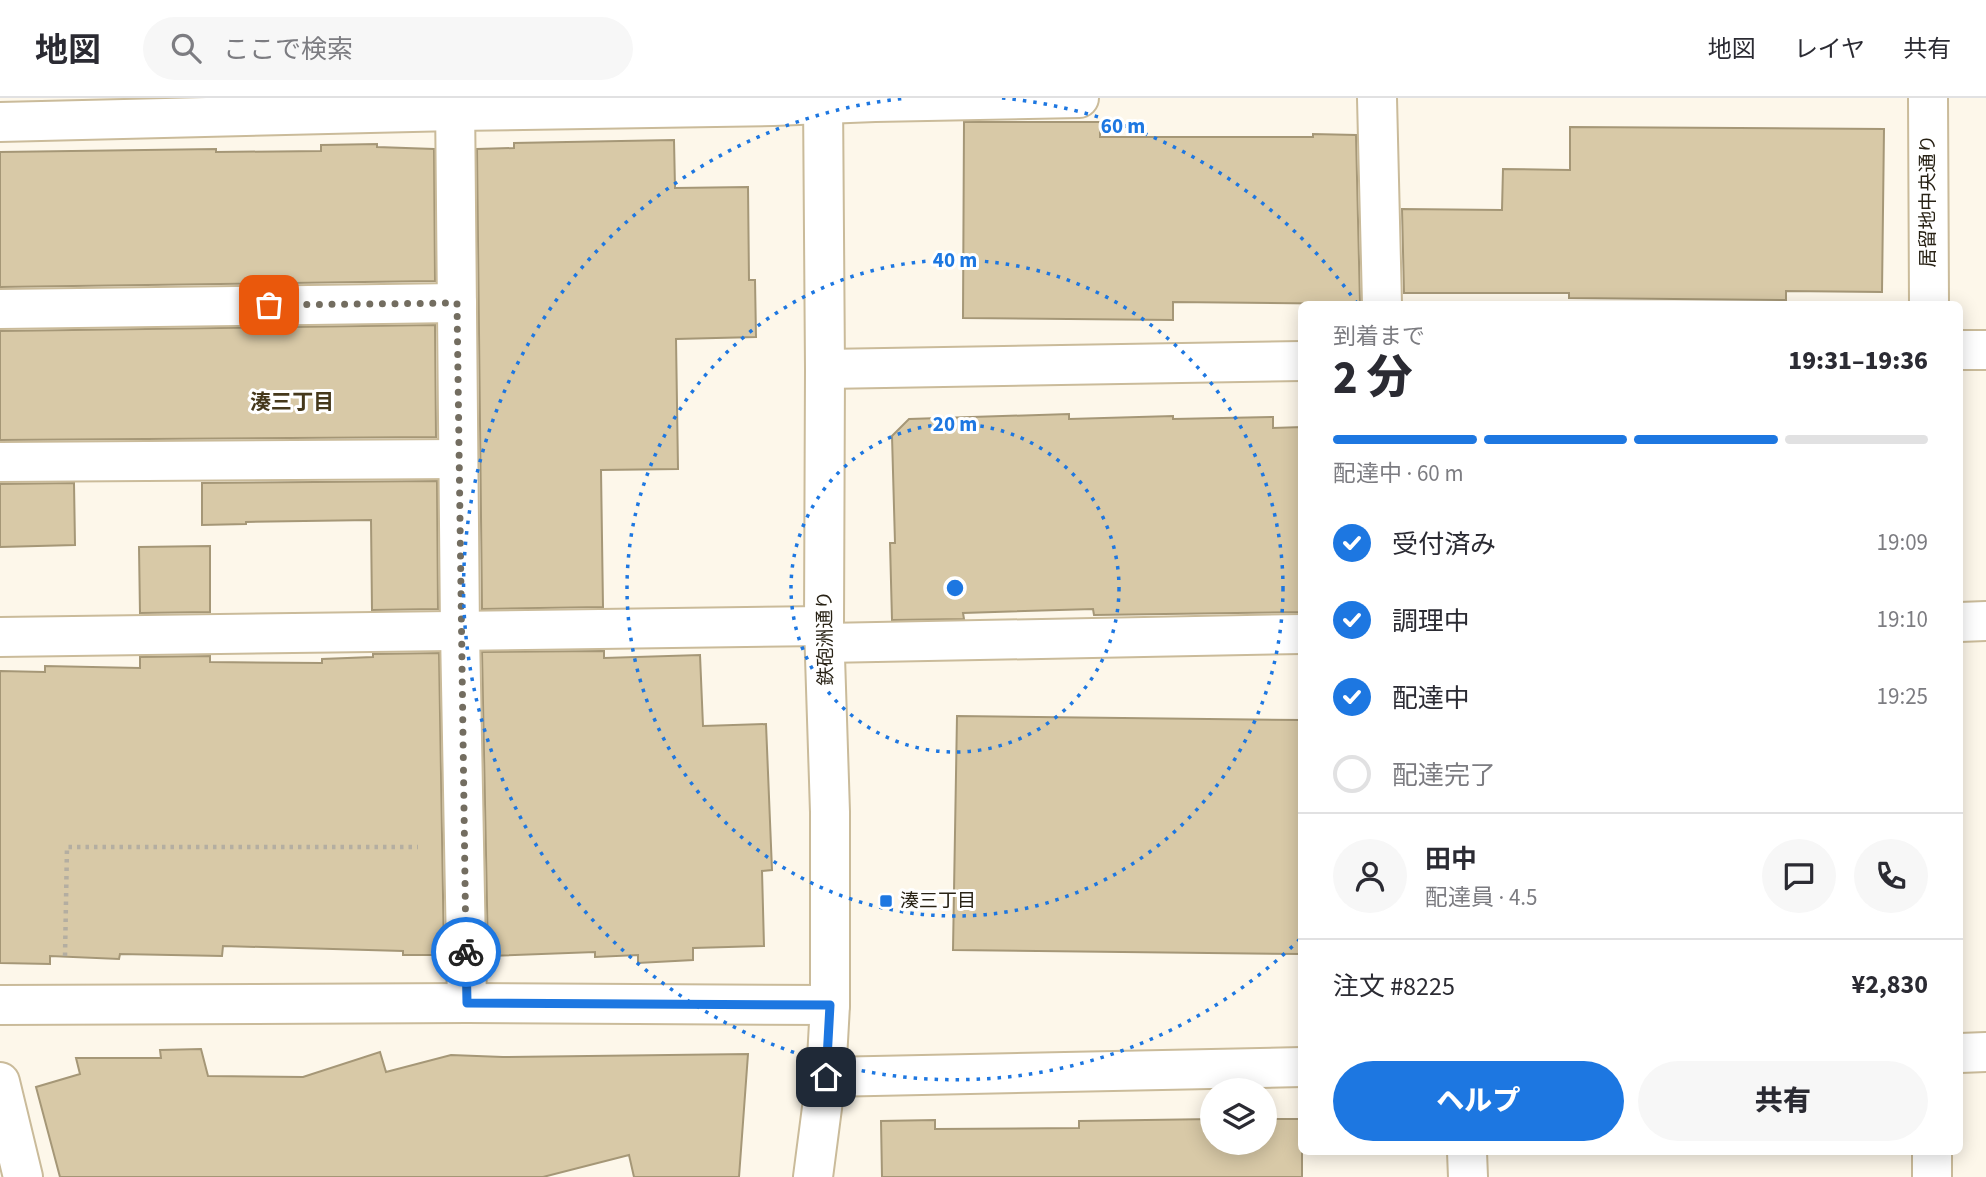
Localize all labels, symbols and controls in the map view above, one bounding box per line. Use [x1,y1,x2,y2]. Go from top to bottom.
search box [143,17,633,80]
text: 地図 [35,27,101,74]
icon: search [167,29,205,67]
text: ここで検索 [223,31,353,68]
text: 地図 [1708,32,1756,67]
text: レイヤ [1794,32,1865,67]
text: 共有 [1903,32,1951,67]
text: 60 m [1101,111,1145,141]
street label: 居留地中央通り [1915,134,1942,268]
text: 40 m [933,245,977,275]
pin [239,275,299,335]
icon: bag [250,286,288,324]
text: 到着まで [1333,320,1425,353]
text: 19:31–19:36 [1788,342,1928,379]
text: 2 分 [1333,346,1413,411]
district label: 湊三丁目 [250,387,334,417]
text: 20 m [933,409,977,439]
text: 配達中 · 60 m [1333,457,1463,490]
icon: check [1333,524,1371,562]
text: 受付済み [1392,526,1496,563]
text: 19:09 [1877,526,1928,559]
centre of rings [943,576,967,600]
street label: 鉄砲洲通り [812,590,840,686]
icon: check [1333,601,1371,639]
text: 調理中 [1392,603,1470,640]
text: 19:10 [1877,603,1928,636]
icon: check [1333,678,1371,716]
text: 配達中 [1392,680,1470,717]
text: 19:25 [1877,680,1928,713]
text: 配達完了 [1392,757,1496,794]
button: person [1333,839,1407,913]
button: chat [1762,839,1836,913]
button: phone [1854,839,1928,913]
text: 田中 [1425,841,1477,878]
text: 配達員 · 4.5 [1425,881,1538,914]
place label: 湊三丁目 [900,888,976,915]
marker: 湊三丁目 [878,893,894,909]
courier [431,917,501,987]
icon: bike [447,933,485,971]
text: ¥2,830 [1852,966,1928,1003]
text: 注文 #8225 [1333,968,1455,1005]
pin [796,1047,856,1107]
icon: home [807,1058,845,1096]
button: ヘルプ [1333,1061,1624,1141]
button: 共有 [1638,1061,1928,1141]
map controls [1200,1078,1277,1155]
button: layers [1200,1078,1277,1155]

